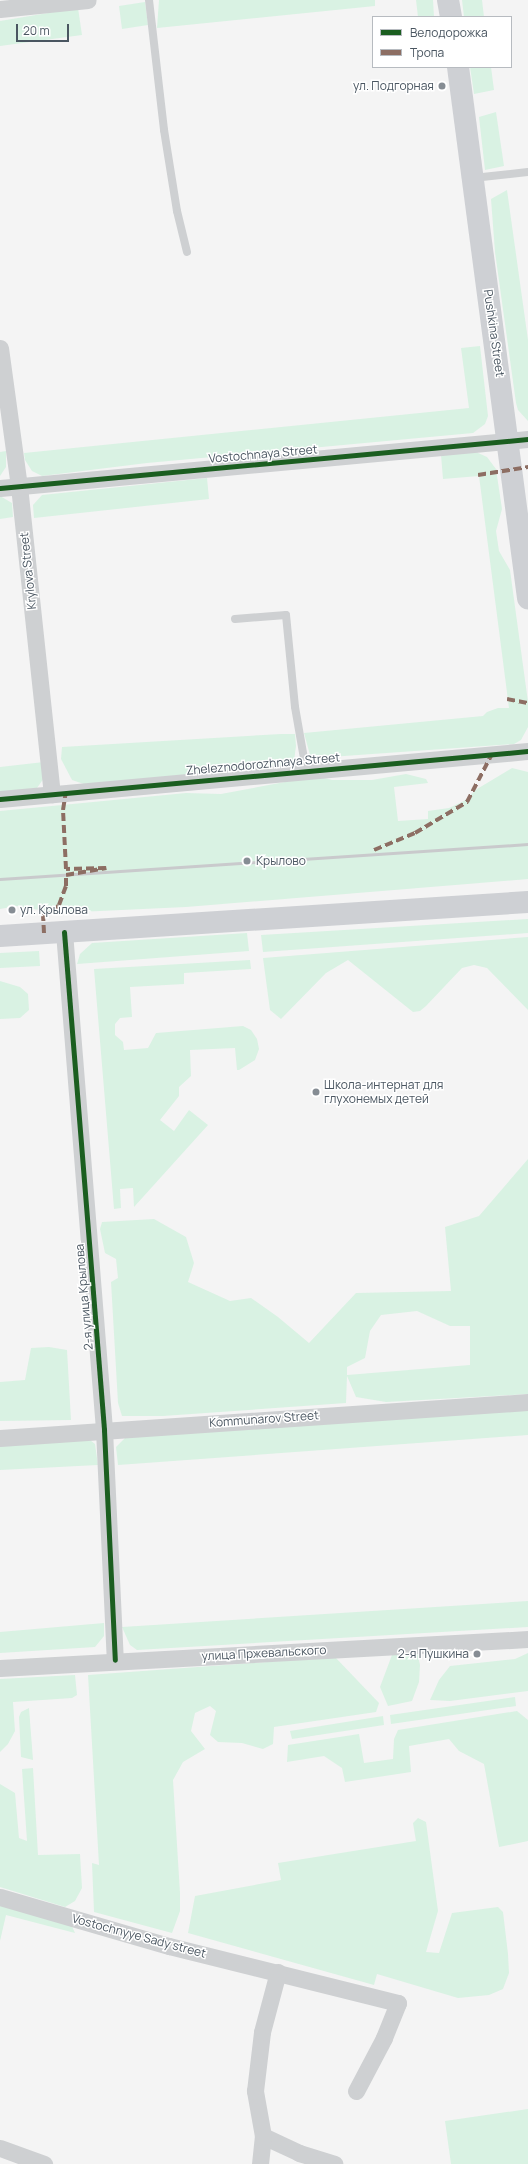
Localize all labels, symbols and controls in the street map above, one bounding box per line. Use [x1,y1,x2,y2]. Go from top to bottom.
scale bar [18,16,71,42]
legend [372,16,512,68]
text: 20 m [23,22,50,39]
text: Велодорожка [410,24,488,41]
text: Тропа [410,44,444,61]
place label: ул. Подгорная [353,79,434,93]
marker: ул. Подгорная [437,81,447,91]
street label: Pushkina Street [481,288,507,378]
street label: Vostochnaya Street [208,442,318,466]
street label: Krylova Street [17,532,39,610]
street label: Zheleznodorozhnaya Street [185,750,341,778]
place label: Крылово [256,854,306,868]
marker: Крылово [241,855,253,867]
place label: ул. Крылова [20,903,88,917]
marker: ул. Крылова [7,905,17,915]
place label: Школа-интернат для глухонемых детей [324,1078,443,1106]
marker: Школа-интернат для глухонемых детей [311,1087,321,1097]
street label: 2-я улица Крылова [72,1243,96,1351]
street label: Kommunarov Street [209,1408,319,1430]
street label: улица Пржевальского [201,1643,327,1663]
place label: 2-я Пушкина [398,1647,469,1661]
marker: 2-я Пушкина [472,1649,482,1659]
street label: Vostochnyye Sady street [70,1911,208,1961]

